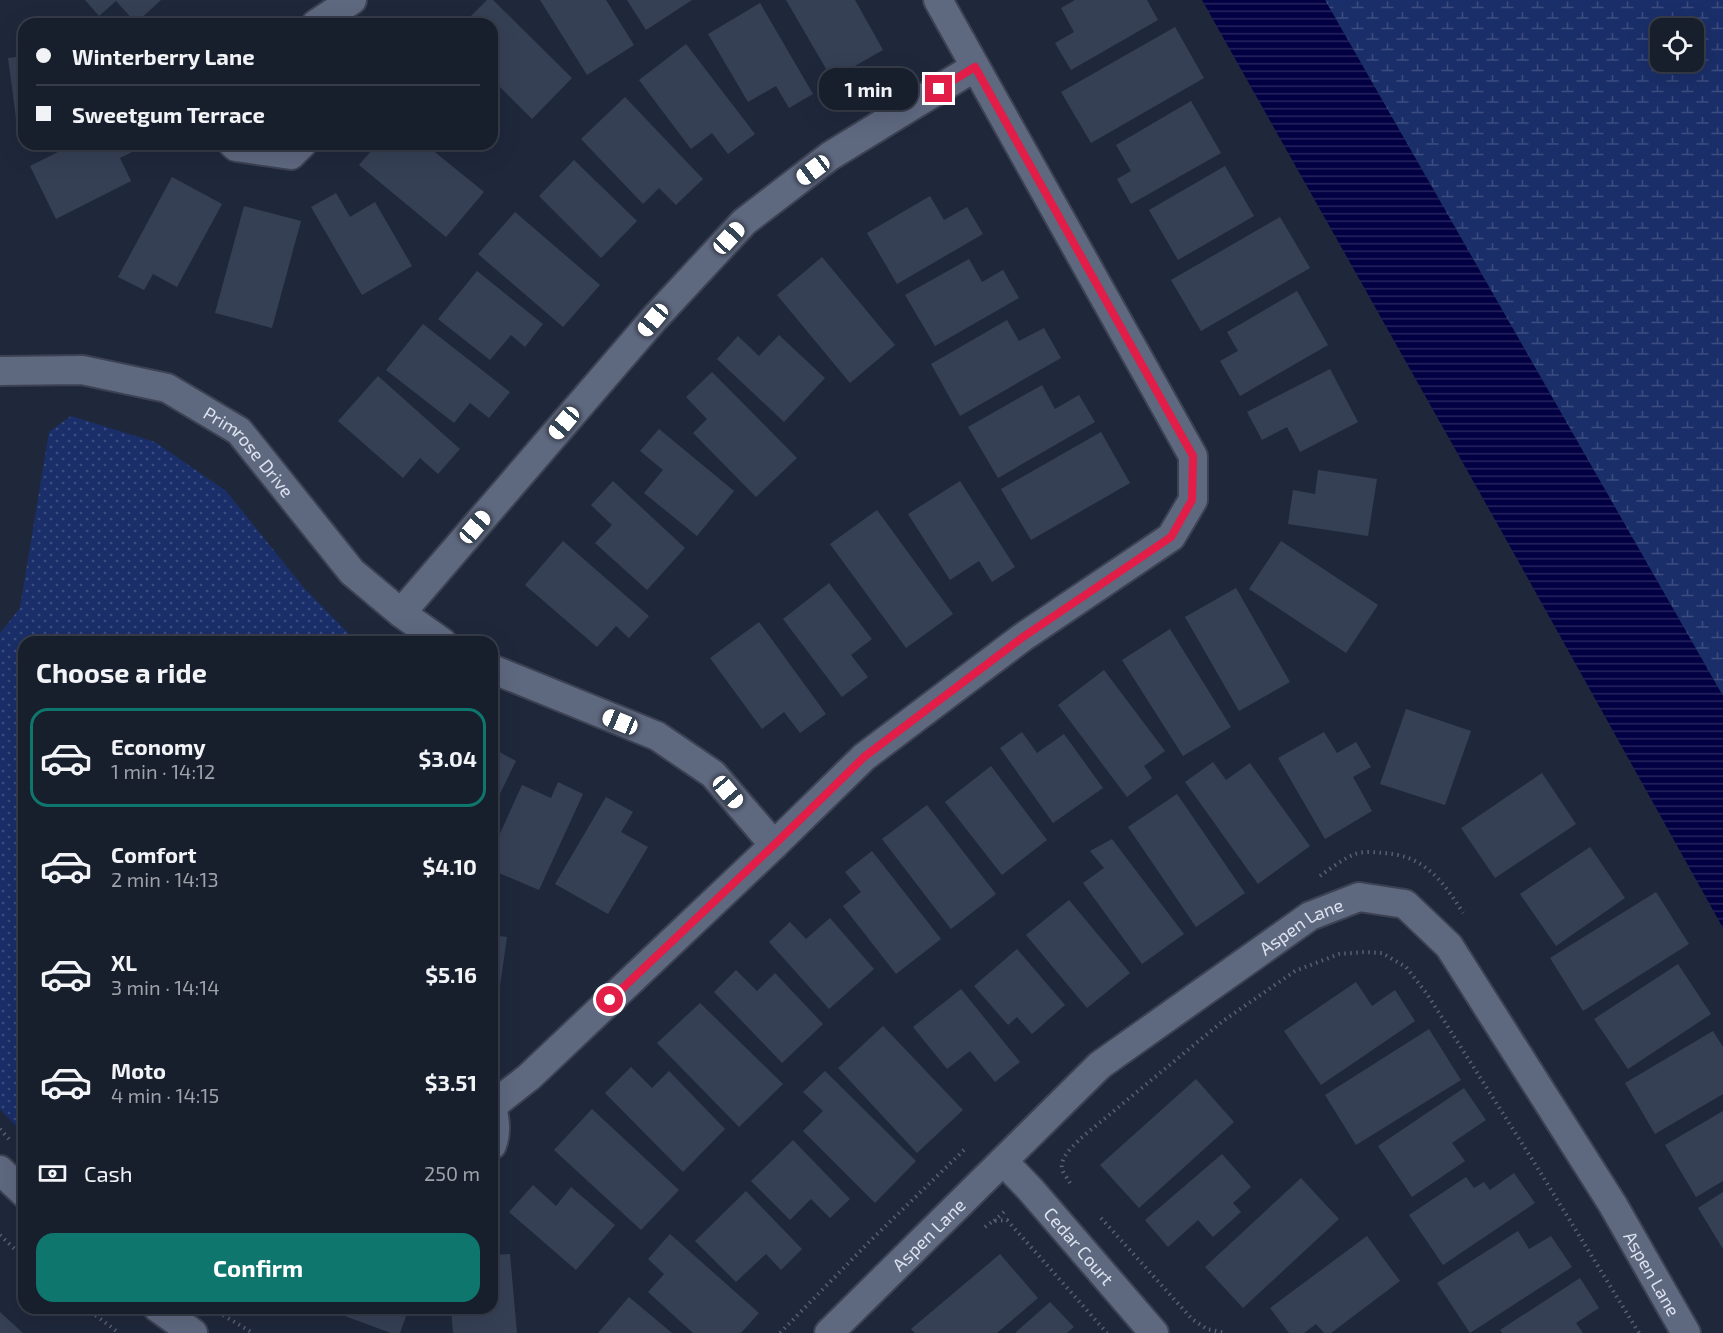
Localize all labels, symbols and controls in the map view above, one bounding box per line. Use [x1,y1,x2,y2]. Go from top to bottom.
map controls [1650,18,1704,72]
button: locate [1650,18,1704,72]
text: Winterberry Lane [72,43,255,69]
callout: 1 min [819,68,918,110]
route end [925,75,952,102]
text: 1 min [844,77,893,101]
text: Sweetgum Terrace [72,101,265,127]
car [793,152,833,188]
car [710,219,748,257]
car [635,300,671,340]
street label: Primrose Drive [200,401,299,502]
car [546,403,582,443]
car [456,508,494,546]
text: Choose a ride [36,656,207,688]
car [600,707,640,737]
icon: car [39,731,93,785]
text: Economy [111,733,206,759]
text: $3.04 [419,745,477,771]
text: 1 min · 14:12 [111,759,215,783]
car [710,772,746,812]
icon: car [39,839,93,893]
text: Comfort [111,841,196,867]
text: $4.10 [422,853,477,879]
text: 2 min · 14:13 [111,867,219,891]
street label: Aspen Lane [1255,893,1346,960]
icon: car [39,947,93,1001]
text: XL [111,949,137,975]
text: $5.16 [425,961,477,987]
text: 3 min · 14:14 [111,975,220,999]
route start [596,986,623,1013]
icon: car [39,1055,93,1109]
text: Moto [111,1057,166,1083]
text: $3.51 [425,1069,477,1095]
text: 4 min · 14:15 [111,1083,219,1107]
icon: cash [36,1157,69,1190]
text: Cash [84,1160,133,1186]
text: 250 m [424,1161,480,1185]
street label: Aspen Lane [887,1194,970,1276]
street label: Cedar Court [1039,1202,1119,1290]
street label: Aspen Lane [1619,1227,1685,1320]
button: Confirm [36,1233,480,1302]

